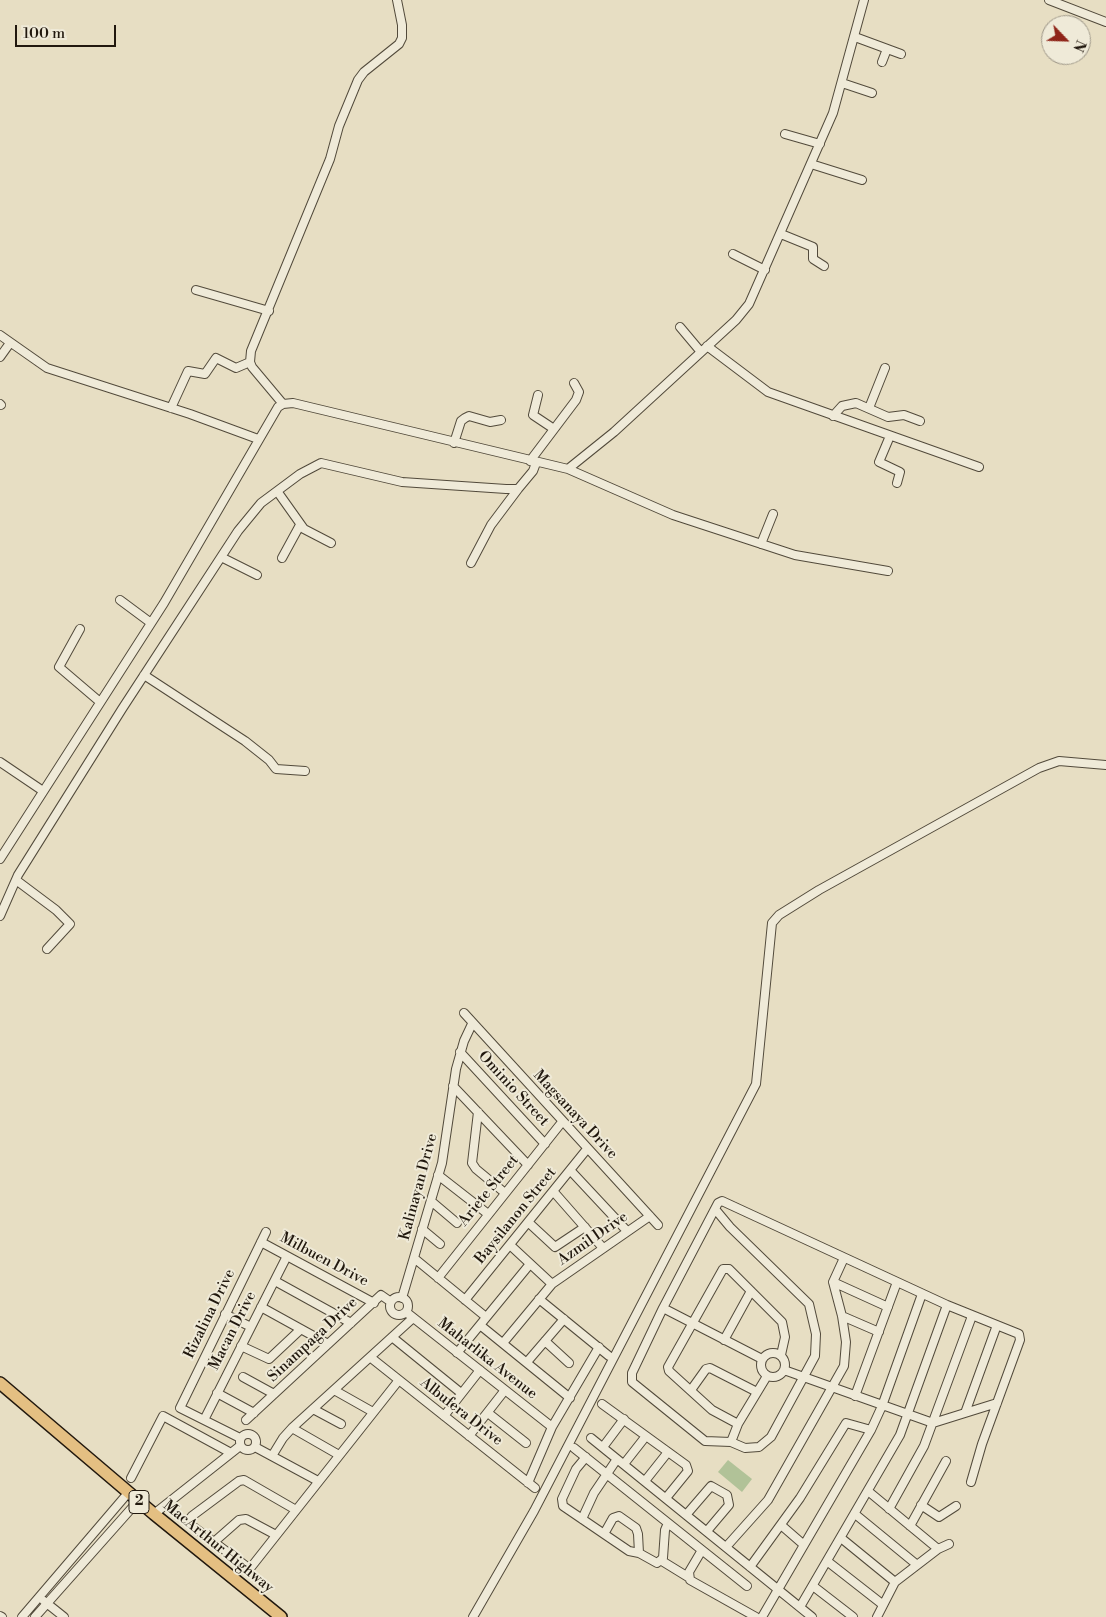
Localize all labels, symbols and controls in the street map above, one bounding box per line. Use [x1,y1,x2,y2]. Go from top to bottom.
scale bar [18,15,119,47]
north arrow [1041,15,1091,65]
text: 100 m [23,24,65,43]
text: N [1068,37,1089,54]
street label: Ominio Street [474,1048,552,1130]
street label: Magsanaya Drive [529,1067,621,1163]
street label: Kalinayan Drive [396,1132,442,1242]
street label: Ariete Street [455,1152,523,1230]
street label: Baysilanon Street [472,1164,560,1268]
street label: Azmil Drive [555,1208,631,1270]
street label: Milbuen Drive [277,1229,371,1291]
street label: Rizalina Drive [181,1266,239,1362]
street label: Macan Drive [205,1288,261,1374]
street label: Sinampaga Drive [264,1294,362,1386]
street label: Maharlika Avenue [434,1315,540,1403]
street label: Albufera Drive [416,1374,506,1450]
road number: 2 [129,1490,149,1514]
street label: MacArthur Highway [159,1497,277,1597]

